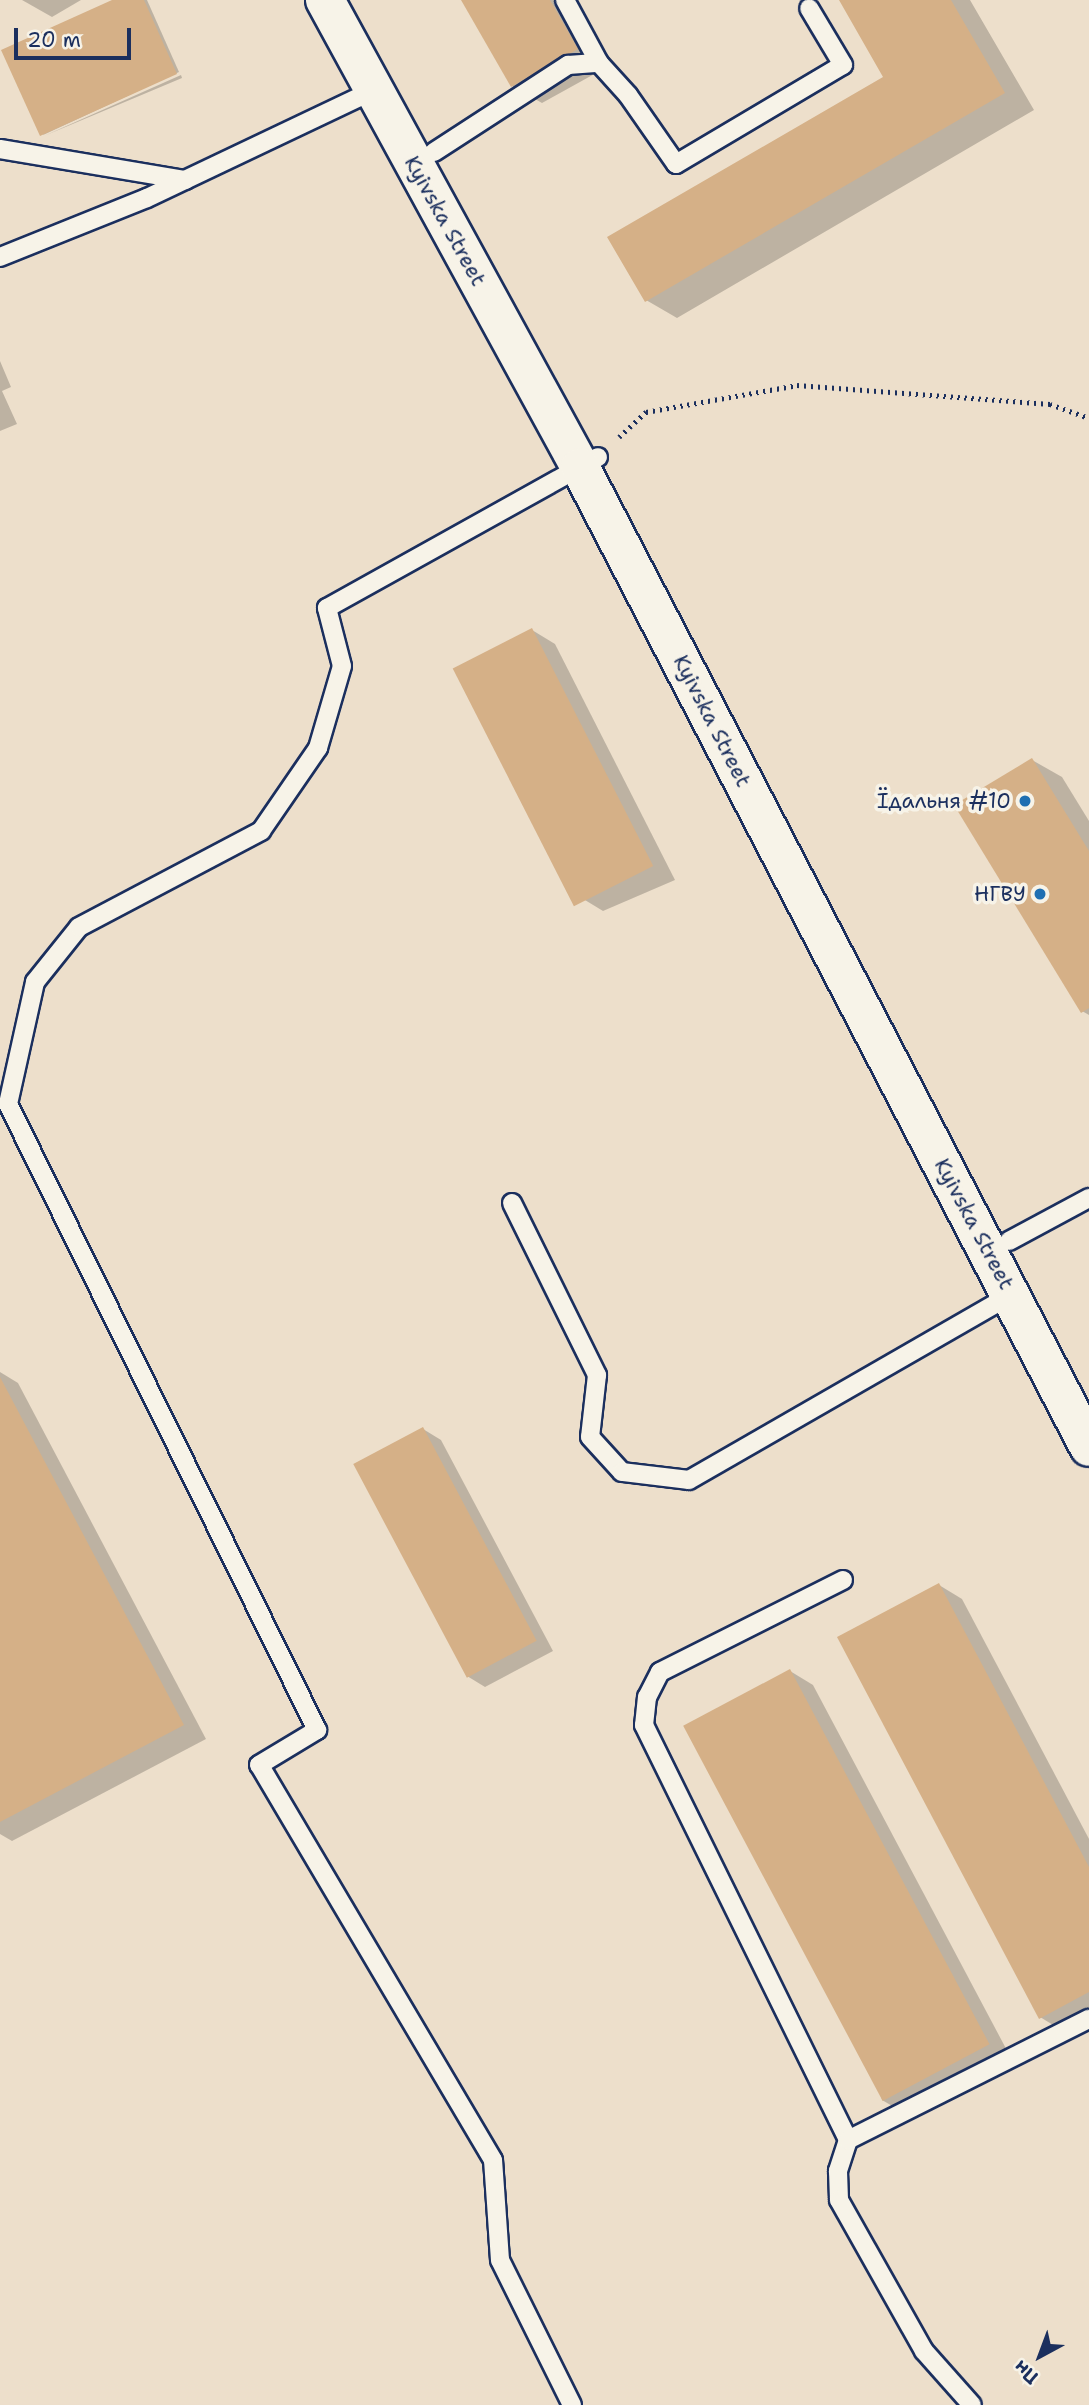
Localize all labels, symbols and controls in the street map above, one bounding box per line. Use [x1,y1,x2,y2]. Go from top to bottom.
scale bar [18,14,135,58]
text: 20 m [27,26,81,54]
street label: Kyivska Street [399,152,491,290]
street label: Kyivska Street [668,651,756,791]
place label: Їдальня #10 [877,788,1011,814]
marker: Їдальня #10 [1017,793,1033,809]
place label: НГВУ [974,881,1026,907]
marker: НГВУ [1032,886,1048,902]
street label: Kyivska Street [929,1154,1019,1294]
north arrow [1005,2321,1075,2391]
text: Пн [1008,2355,1044,2390]

